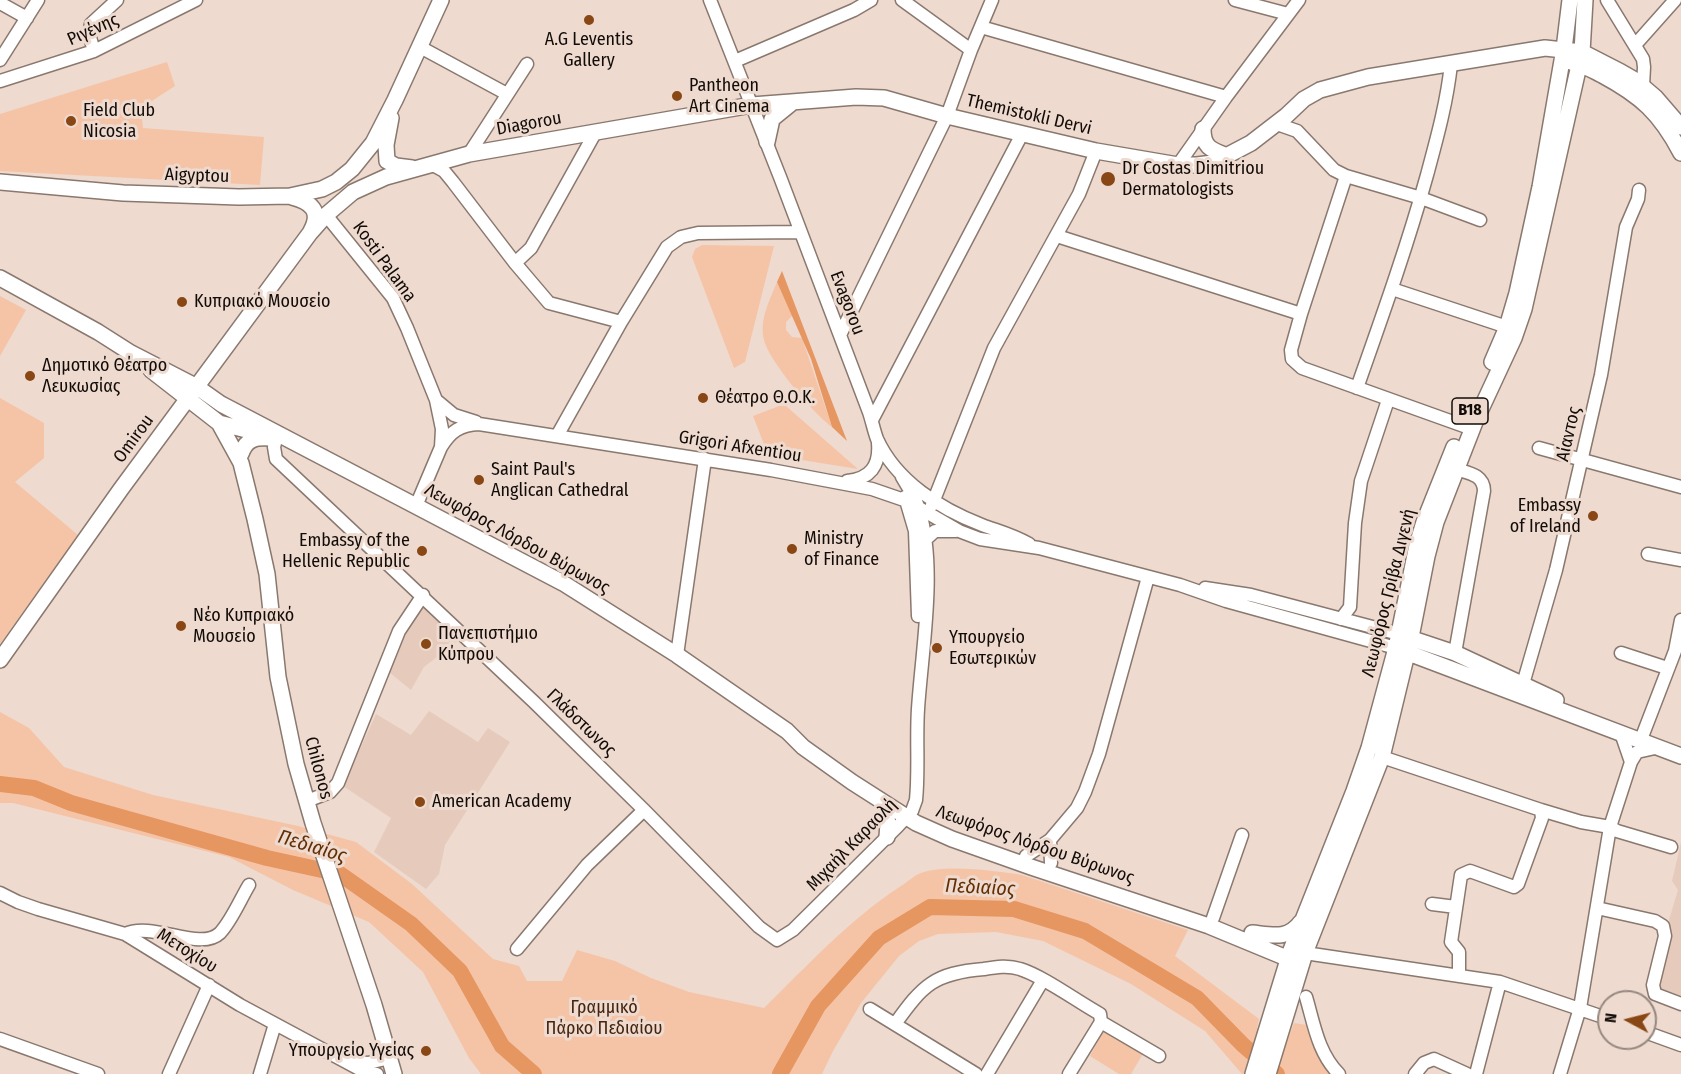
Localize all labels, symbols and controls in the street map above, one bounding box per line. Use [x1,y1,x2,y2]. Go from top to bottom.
street label: Ριγένης [64,9,122,51]
marker: A.G Leventis Gallery [582,13,596,27]
place label: A.G Leventis Gallery [545,29,633,72]
place label: Pantheon Art Cinema [689,75,770,118]
marker: Pantheon Art Cinema [670,89,684,103]
street label: Themistokli Dervi [964,90,1094,140]
place label: Field Club Nicosia [83,100,155,142]
street label: Diagorou [495,108,563,140]
marker: Field Club Nicosia [64,114,78,128]
place label: Dr Costas Dimitriou Dermatologists [1122,158,1264,201]
street label: Aigyptou [164,164,230,188]
marker: Dr Costas Dimitriou Dermatologists [1099,170,1117,188]
street label: Kosti Palama [348,217,420,307]
street label: Evagorou [825,268,869,338]
place label: Κυπριακό Μουσείο [194,291,330,313]
marker: Κυπριακό Μουσείο [175,295,189,309]
place label: Δημοτικό Θέατρο Λευκωσίας [42,355,167,398]
marker: Δημοτικό Θέατρο Λευκωσίας [23,369,37,383]
place label: Θέατρο Θ.Ο.Κ. [715,387,815,409]
marker: Θέατρο Θ.Ο.Κ. [696,391,710,405]
road number: B18 [1452,398,1488,424]
street label: Αίαντος [1552,404,1586,464]
street label: Omirou [109,411,159,467]
street label: Grigori Afxentiou [677,427,803,467]
place label: Saint Paul's Anglican Cathedral [491,459,629,502]
marker: Saint Paul's Anglican Cathedral [472,473,486,487]
street label: Λεωφόρος Λόρδου Βύρωνος [421,479,613,599]
place label: Embassy of Ireland [1510,495,1581,538]
street label: Λεωφόρος Γρίβα Διγενή [1358,507,1420,679]
marker: Embassy of Ireland [1586,509,1600,523]
place label: Ministry of Finance [804,528,879,570]
place label: Embassy of the Hellenic Republic [282,530,410,572]
marker: Ministry of Finance [785,542,799,556]
marker: Embassy of the Hellenic Republic [415,544,429,558]
place label: Νέο Κυπριακό Μουσείο [193,605,294,648]
marker: Νέο Κυπριακό Μουσείο [174,619,188,633]
place label: Πανεπιστήμιο Κύπρου [438,623,538,666]
place label: Υπουργείο Εσωτερικών [949,627,1036,670]
marker: Πανεπιστήμιο Κύπρου [419,637,433,651]
marker: Υπουργείο Εσωτερικών [930,641,944,655]
street label: Γλάδστωνος [542,685,620,761]
street label: Chilonos [299,734,337,802]
place label: American Academy [432,791,571,813]
street label: Μιχαήλ Καραολή [802,794,902,896]
marker: American Academy [413,795,427,809]
street label: Λεωφόρος Λόρδου Βύρωνος [933,801,1137,889]
water label: Πεδιαίος [275,825,349,869]
water label: Πεδιαίος [944,874,1016,902]
street label: Μετοχίου [153,924,221,978]
north arrow [1597,990,1657,1050]
park label: Γραμμικό Πάρκο Πεδιαίου [546,997,662,1040]
text: N [1601,1012,1621,1024]
place label: Υπουργείο Υγείας [289,1040,414,1062]
marker: Υπουργείο Υγείας [419,1044,433,1058]

